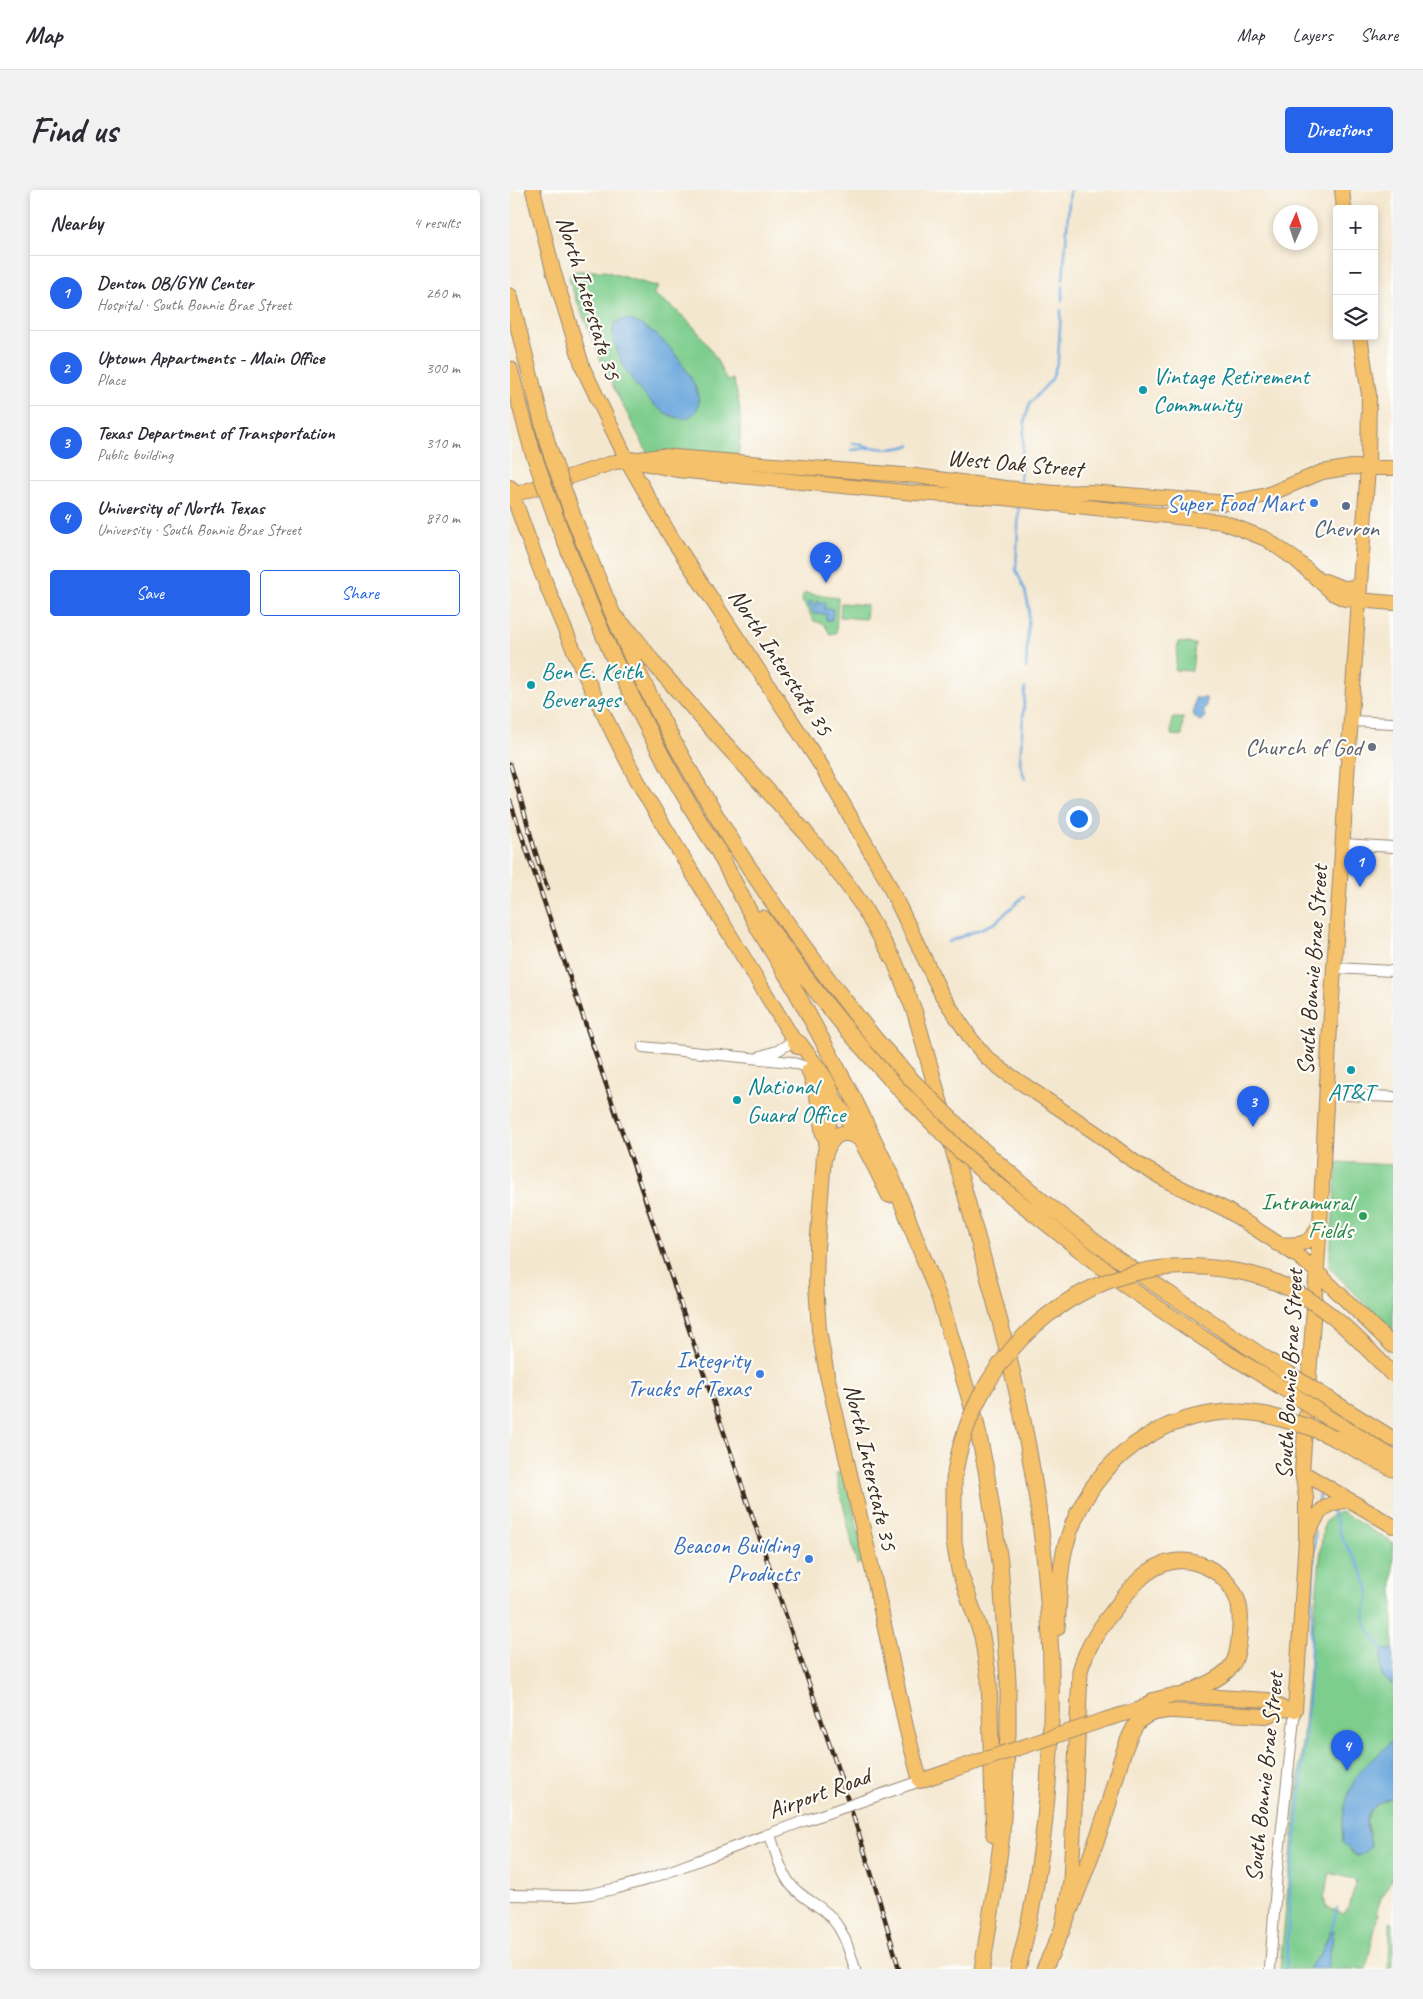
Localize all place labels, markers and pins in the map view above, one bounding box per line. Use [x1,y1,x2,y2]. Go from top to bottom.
place label: Vintage Retirement Community [1153,361,1311,419]
marker: Vintage Retirement Community [1137,384,1149,396]
place label: Super Food Mart [1166,488,1306,518]
marker: Super Food Mart [1308,497,1320,509]
marker: Chevron [1340,500,1352,512]
place label: Chevron [1313,513,1380,543]
pin: 2 [810,542,842,583]
place label: Ben E. Keith Beverages [541,656,644,714]
marker: Ben E. Keith Beverages [525,679,537,691]
place label: Church of God [1245,732,1366,762]
marker: Church of God [1366,741,1378,753]
pin: 1 [1344,846,1376,887]
marker: AT&T [1345,1064,1357,1076]
place label: National Guard Office [747,1071,848,1129]
place label: AT&T [1328,1077,1379,1107]
pin: 3 [1237,1086,1269,1127]
marker: National Guard Office [731,1094,743,1106]
place label: Intramural Fields [1261,1187,1357,1245]
marker: Intramural Fields [1357,1210,1369,1222]
place label: Integrity Trucks of Texas [627,1345,753,1403]
marker: Integrity Trucks of Texas [754,1368,766,1380]
place label: Beacon Building Products [672,1530,801,1588]
marker: Beacon Building Products [803,1553,815,1565]
pin: 4 [1331,1730,1363,1771]

